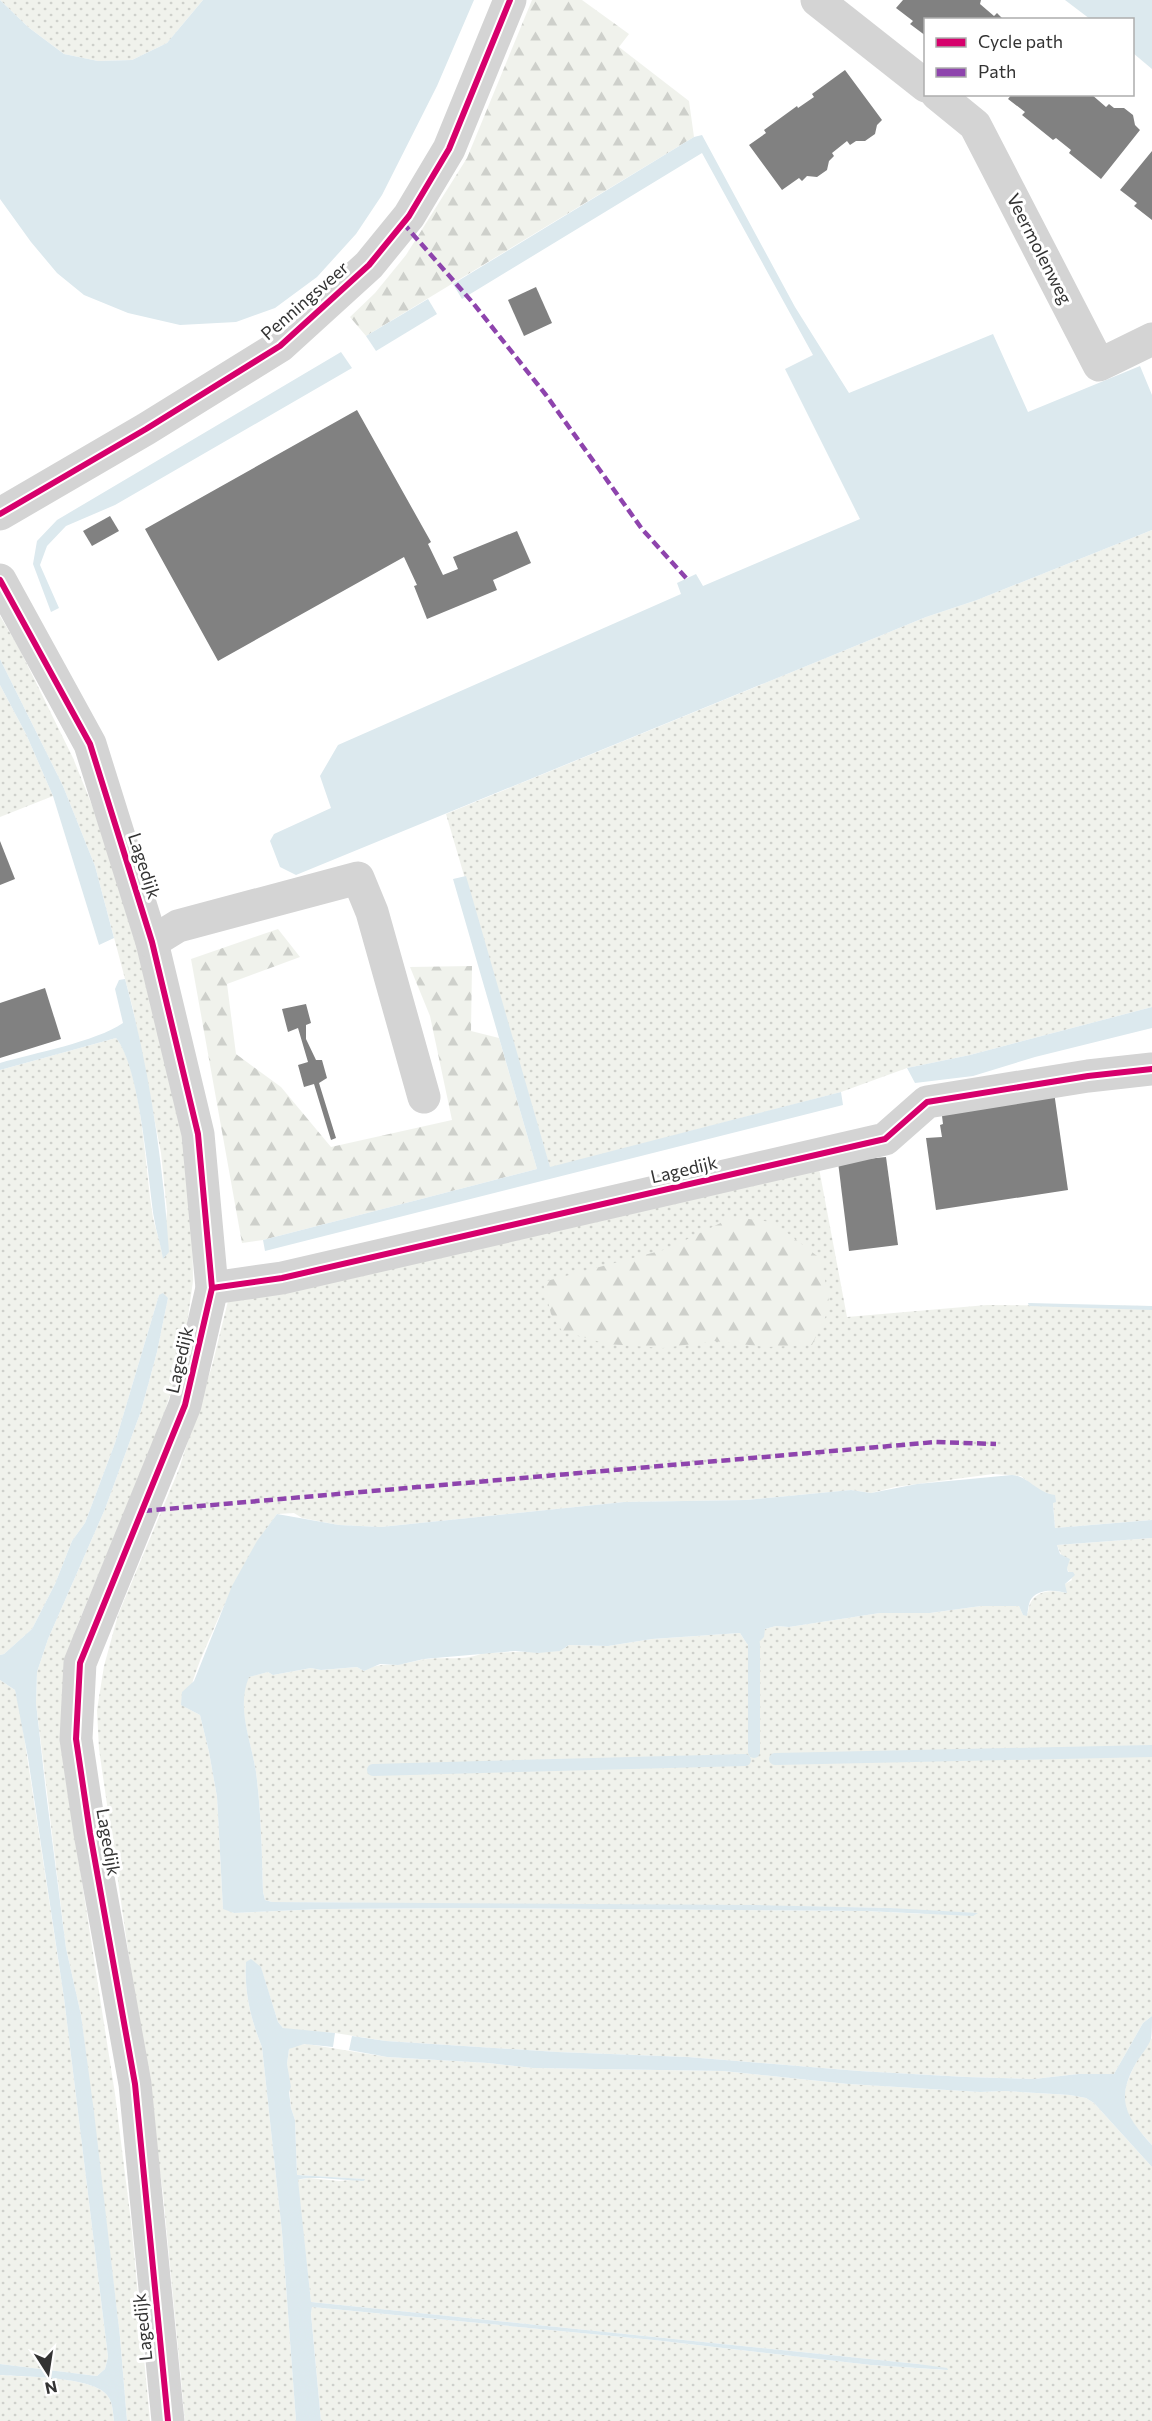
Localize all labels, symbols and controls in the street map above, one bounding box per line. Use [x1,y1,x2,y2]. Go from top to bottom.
legend [924,18,1134,96]
text: Cycle path [978,30,1063,52]
text: Path [978,60,1016,82]
street label: Veermolenweg [1003,190,1077,308]
street label: Penningsveer [256,256,353,344]
street label: Lagedijk [124,830,166,902]
street label: Lagedijk [648,1151,720,1187]
street label: Lagedijk [161,1324,197,1395]
street label: Lagedijk [92,1806,126,1878]
street label: Lagedijk [127,2292,157,2362]
north arrow [18,2343,78,2403]
text: N [43,2378,59,2399]

